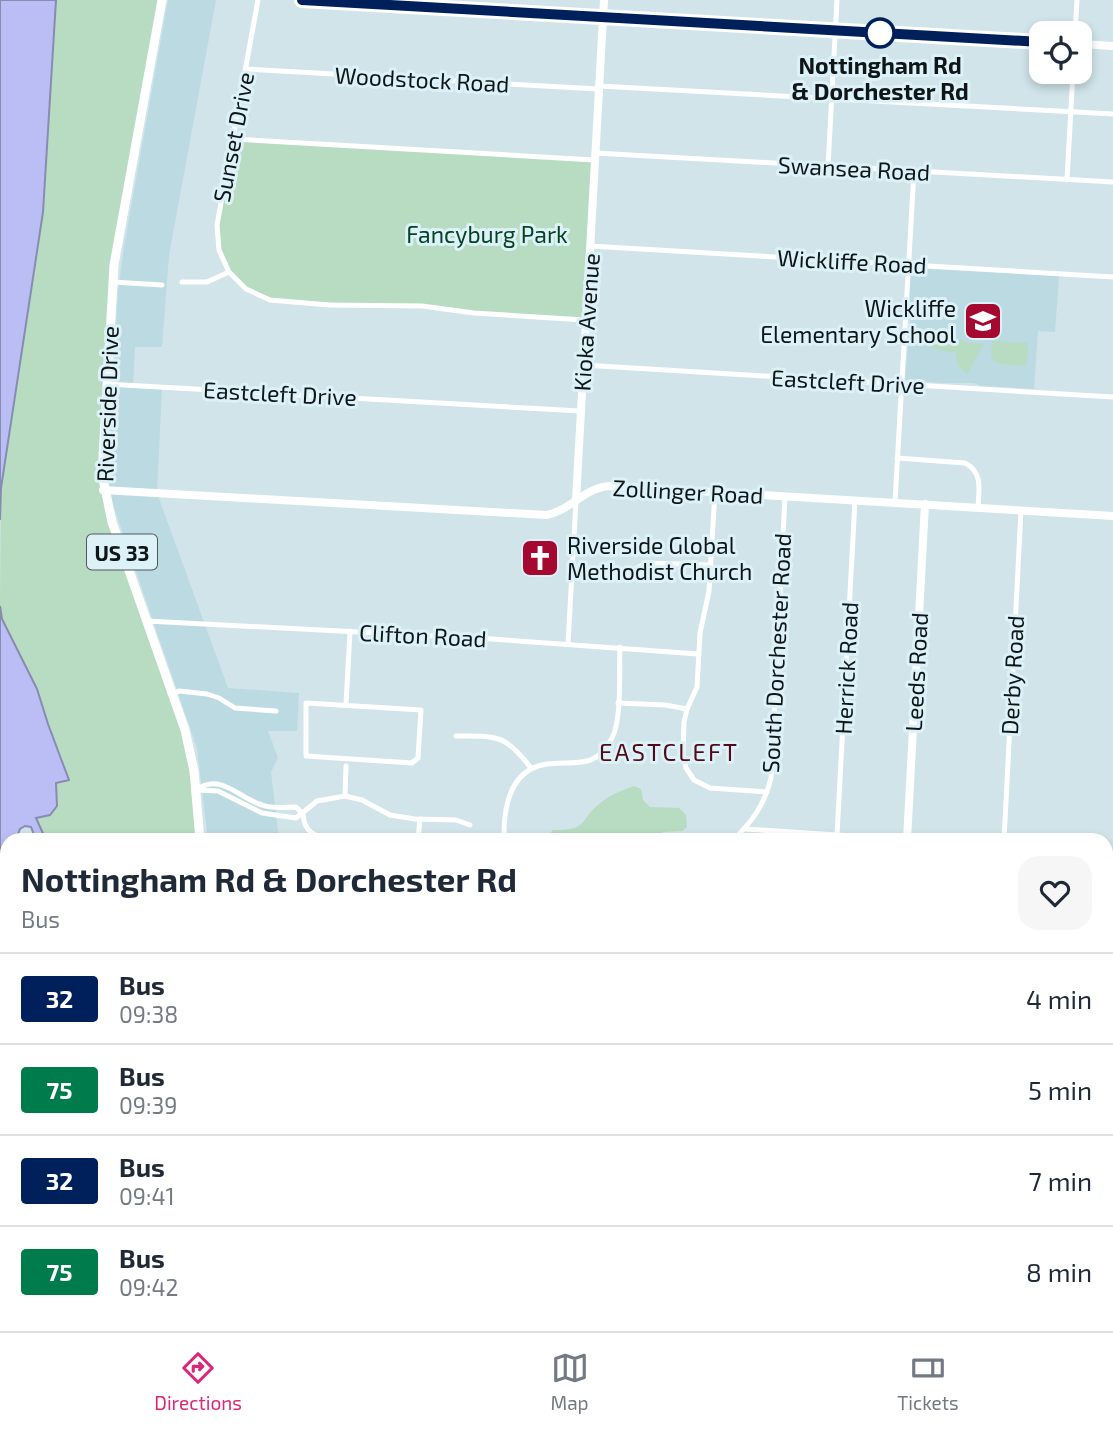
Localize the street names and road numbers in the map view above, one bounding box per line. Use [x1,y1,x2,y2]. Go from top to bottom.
street label: Woodstock Road [334,60,510,98]
street label: Sunset Drive [207,70,259,204]
street label: Swansea Road [777,150,931,186]
street label: Wickliffe Road [777,243,927,279]
street label: Kioka Avenue [567,252,605,392]
street label: Riverside Drive [90,325,124,483]
street label: Eastcleft Drive [771,363,925,399]
street label: Eastcleft Drive [203,375,357,411]
street label: Zollinger Road [612,473,764,509]
street label: South Dorchester Road [756,532,796,774]
road number: US 33 [87,534,157,570]
street label: Herrick Road [829,601,863,735]
street label: Leeds Road [899,612,933,732]
street label: Derby Road [995,615,1029,735]
street label: Clifton Road [359,618,487,652]

